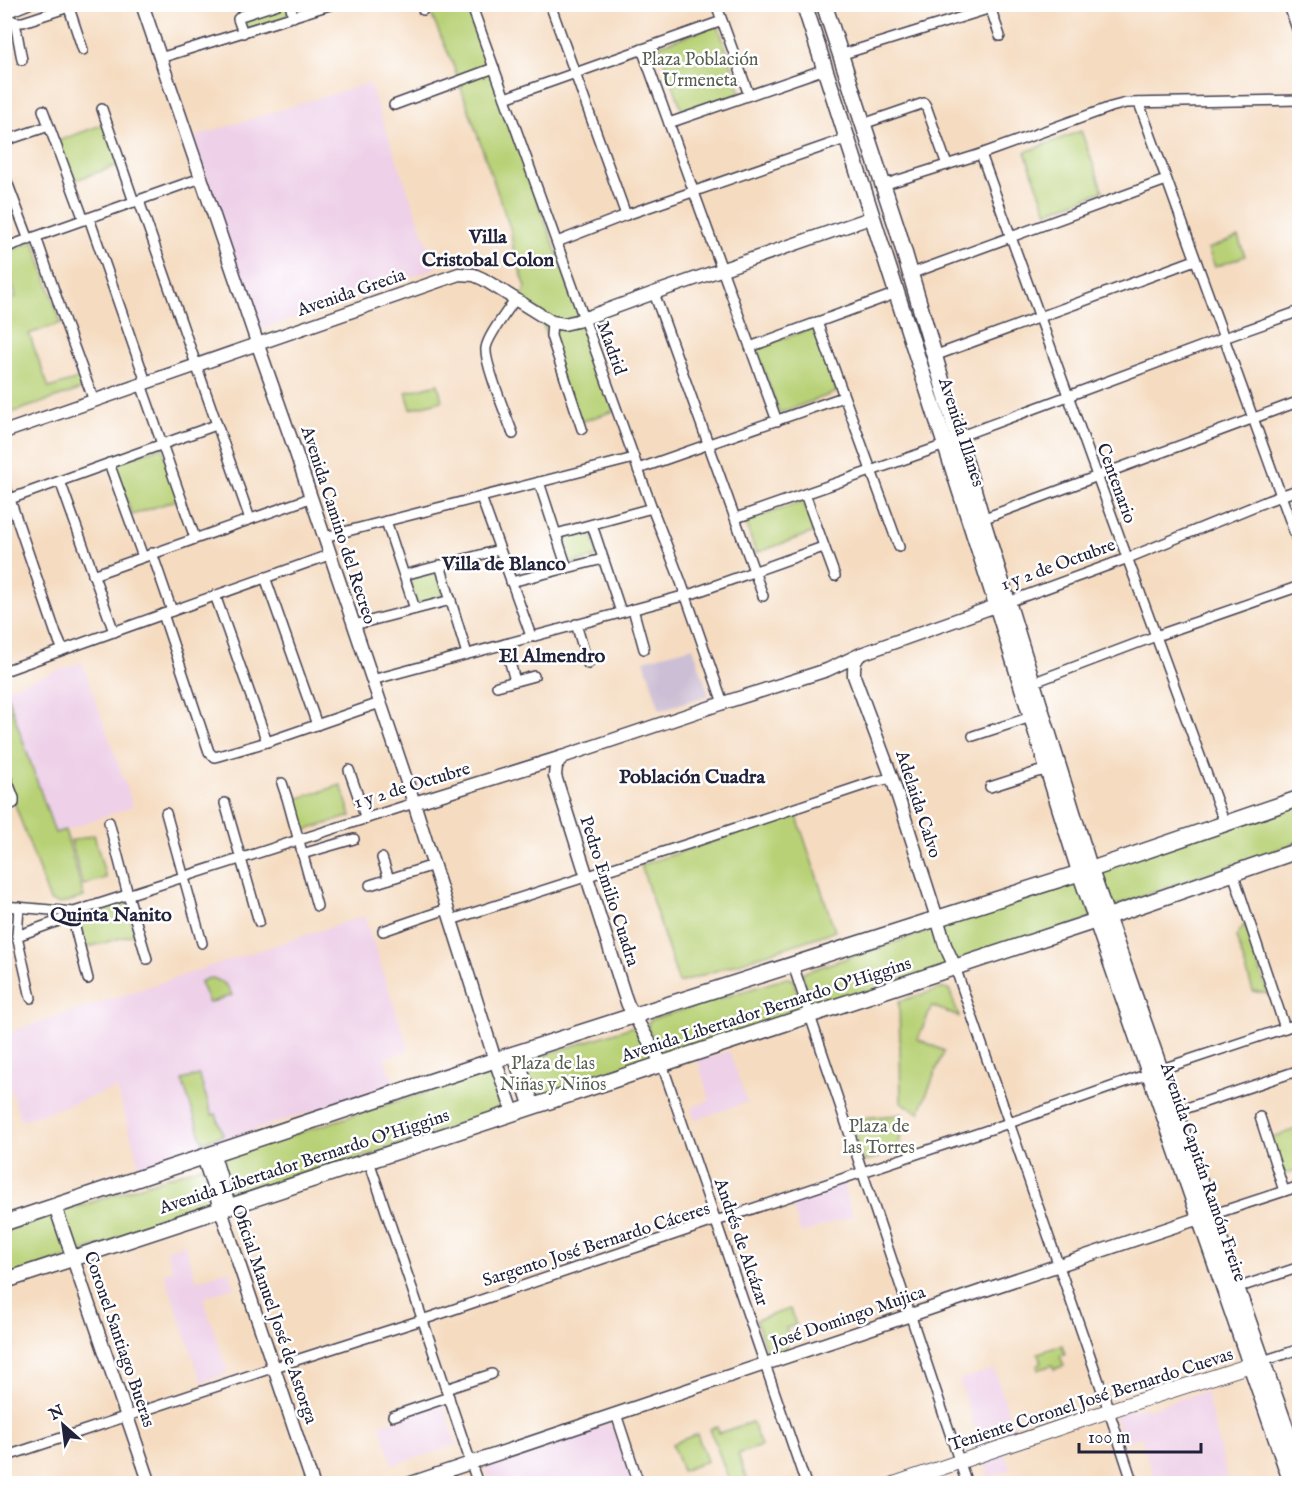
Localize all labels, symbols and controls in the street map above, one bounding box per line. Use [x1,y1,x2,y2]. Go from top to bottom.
park label: Plaza Población Urmeneta [642,49,759,93]
district label: Villa Cristobal Colon [422,225,555,273]
street label: Avenida Grecia [293,264,409,323]
street label: Madrid [590,319,631,379]
street label: Avenida Illanes [932,374,989,490]
street label: Avenida Camino del Recreo [294,423,381,628]
street label: Centenario [1091,440,1141,527]
street label: 1 y 2 de Octubre [998,534,1119,597]
district label: Villa de Blanco [441,552,566,577]
district label: El Almendro [499,644,606,669]
street label: Adelaida Calvo [889,747,946,861]
street label: 1 y 2 de Octubre [352,758,473,815]
district label: Población Cuadra [619,765,765,790]
street label: Pedro Emilio Cuadra [573,813,644,970]
district label: Quinta Nanito [50,903,172,928]
street label: Avenida Libertador Bernardo O'Higgins [618,953,914,1069]
park label: Plaza de las Niñas y Niños [500,1053,606,1097]
street label: Avenida Capitán Ramón Freire [1154,1059,1251,1285]
street label: Avenida Libertador Bernardo O'Higgins [156,1105,452,1221]
park label: Plaza de las Torres [843,1116,915,1160]
street label: Andrés de Alcázar [708,1175,773,1310]
street label: Sargento José Bernardo Cáceres [480,1198,713,1293]
street label: Oficial Manuel José de Astorga [225,1202,322,1427]
street label: Coronel Santiago Bueras [78,1249,159,1430]
street label: José Domingo Mujica [767,1281,929,1356]
street label: Teniente Coronel José Bernardo Cuevas [946,1344,1236,1457]
north arrow [33,1395,93,1455]
text: N [45,1401,68,1426]
scale bar [1079,1416,1200,1454]
text: 100 m [1088,1427,1130,1450]

